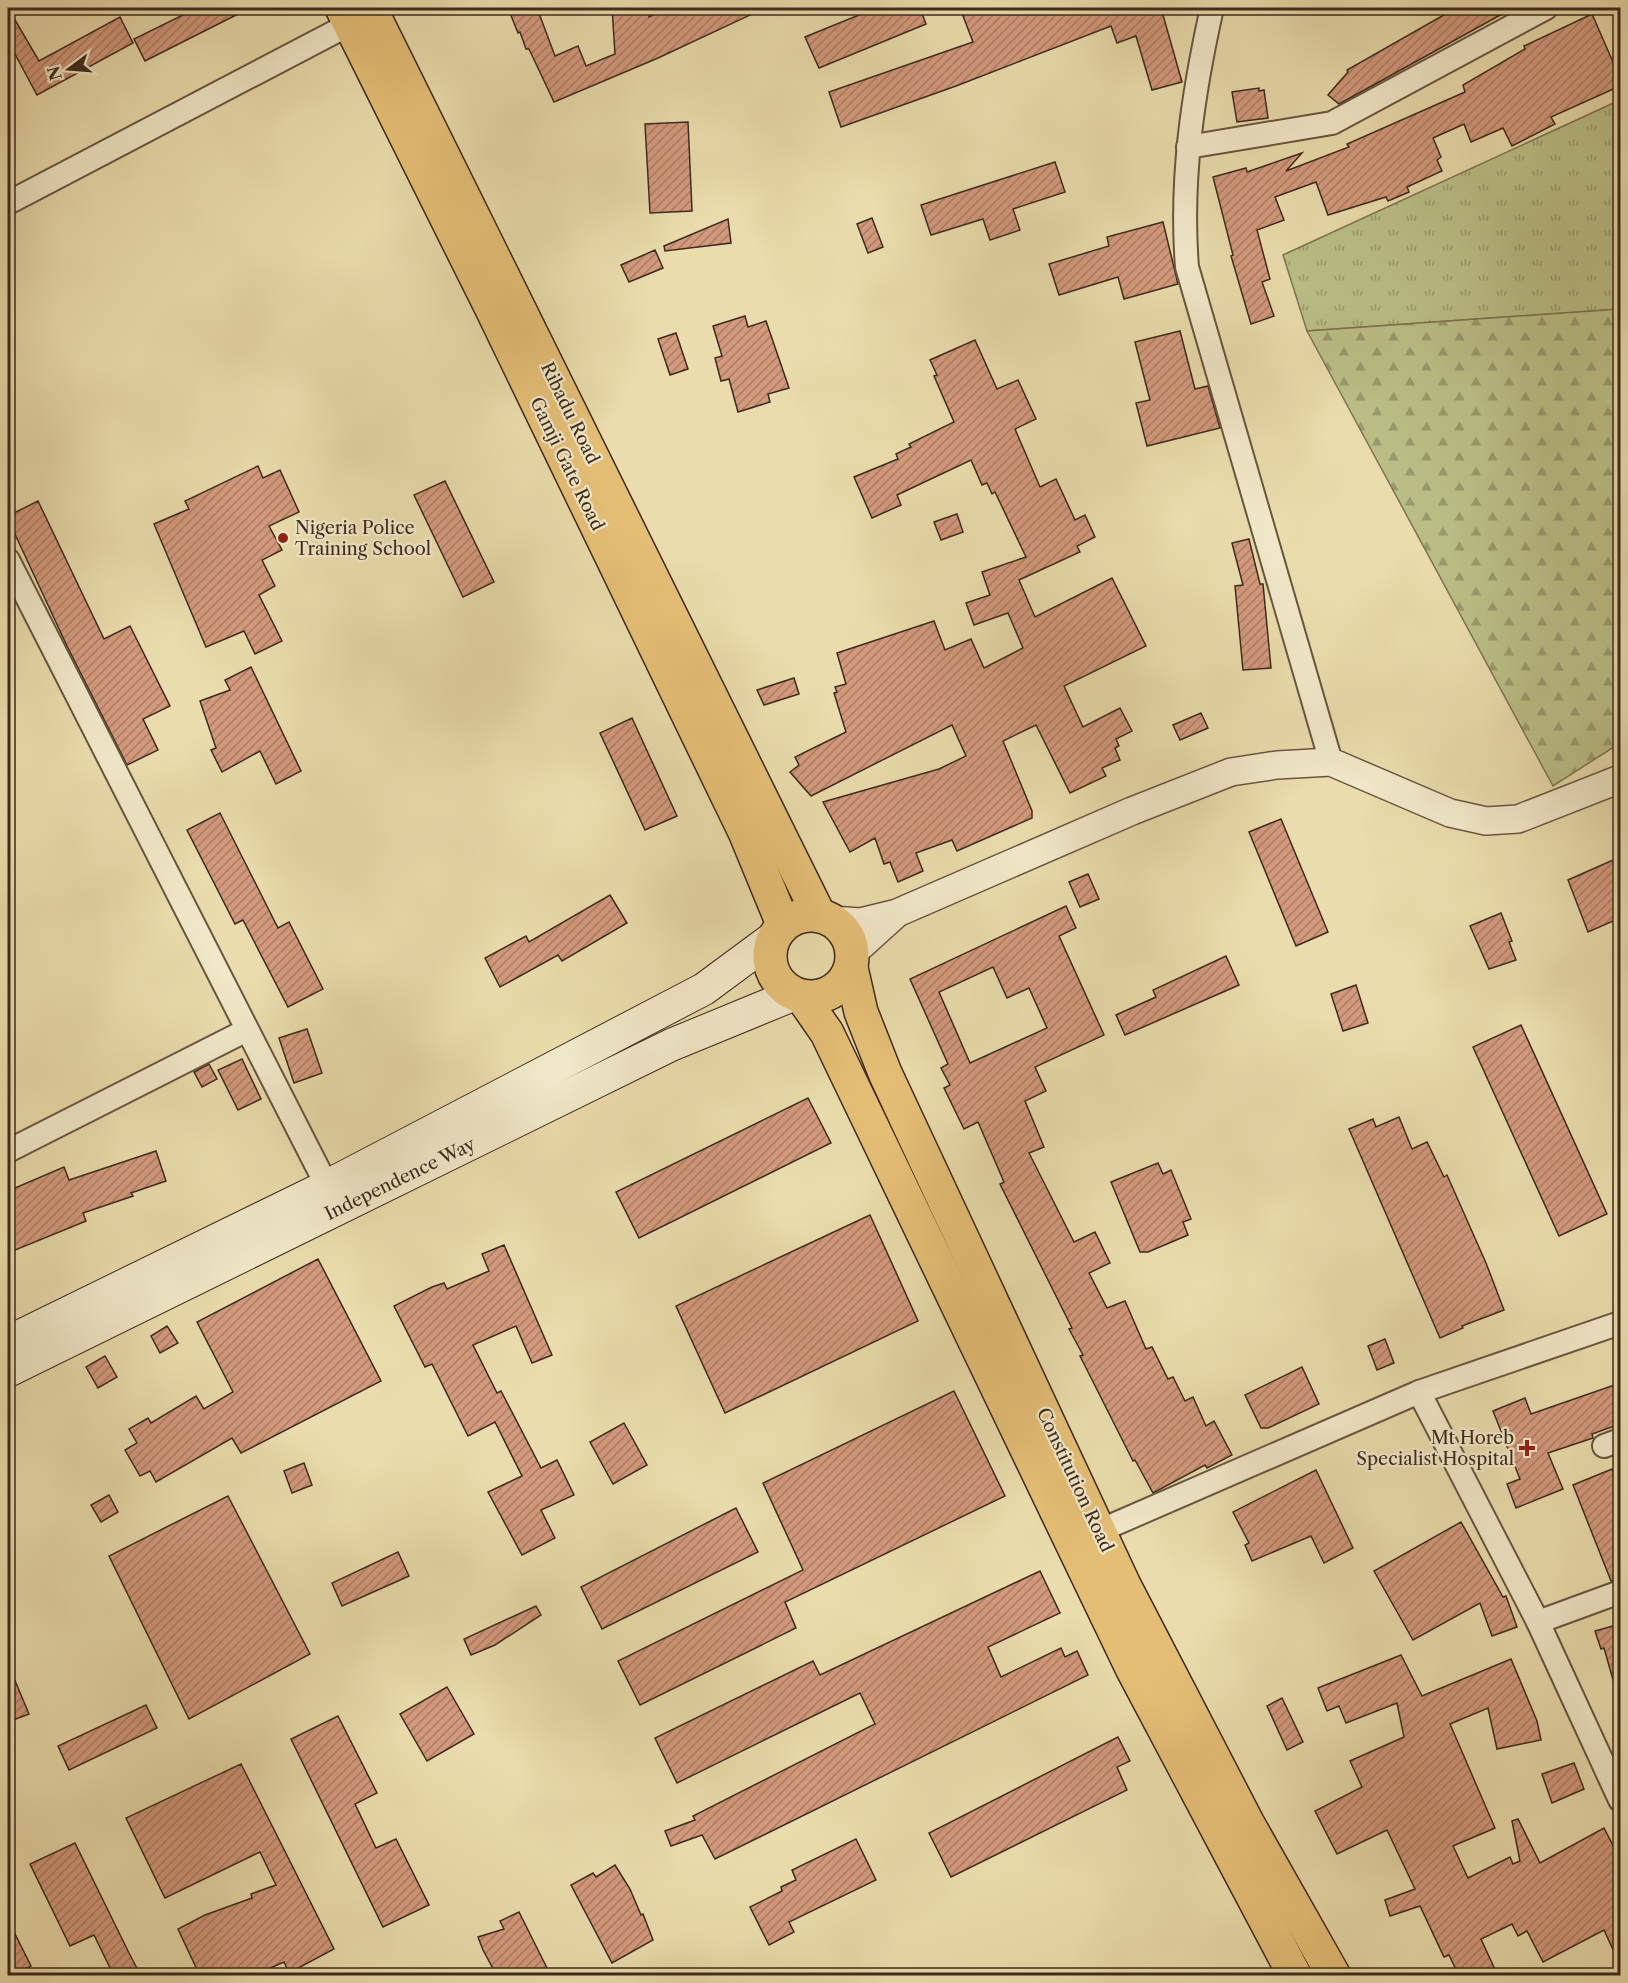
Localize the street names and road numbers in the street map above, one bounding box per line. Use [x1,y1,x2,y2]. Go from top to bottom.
street label: Ribadu Road [536,359,604,467]
street label: Gamji Gate Road [525,394,609,534]
street label: Independence Way [321,1133,480,1225]
street label: Constitution Road [1032,1404,1118,1556]

